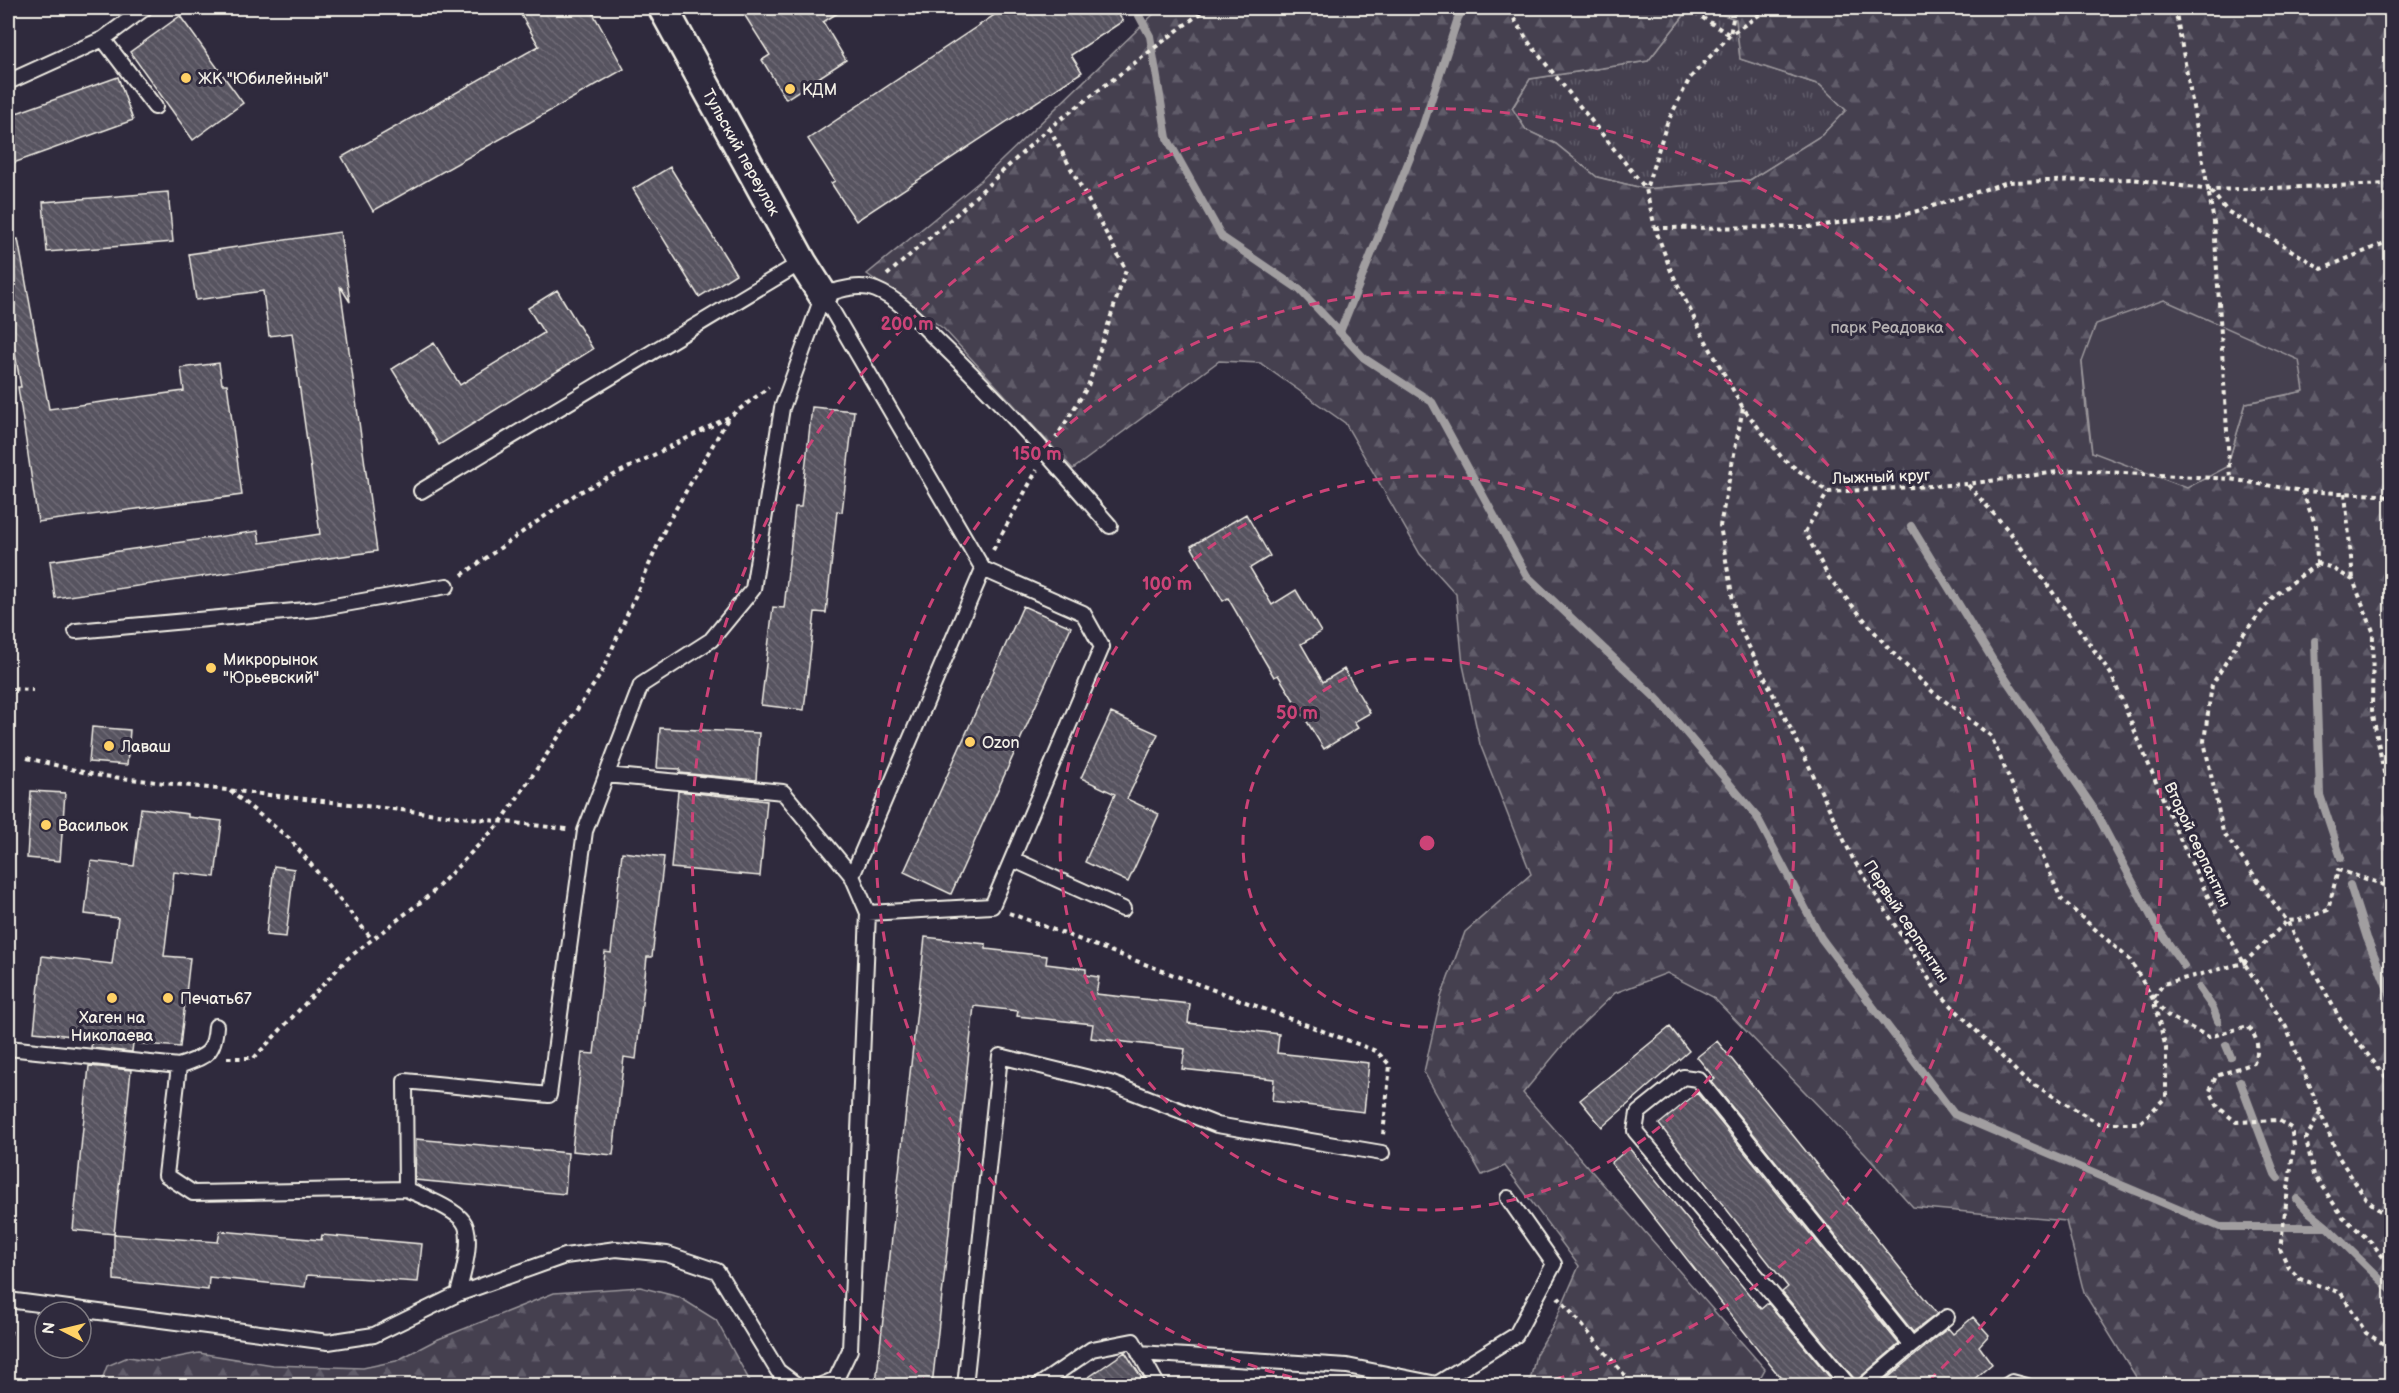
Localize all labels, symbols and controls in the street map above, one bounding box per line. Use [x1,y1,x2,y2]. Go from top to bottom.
place label: ЖК "Юбилейный" [198,70,329,89]
marker: ЖК "Юбилейный" [179,71,193,85]
place label: КДМ [802,81,837,100]
marker: КДМ [783,82,797,96]
street label: Тульский переулок [698,86,784,220]
text: 200 m [880,314,934,335]
park label: парк Реадовка [1830,319,1944,338]
text: 150 m [1012,444,1062,465]
street label: Лыжный круг [1831,466,1930,489]
text: 100 m [1142,574,1192,595]
place label: Микрорынок "Юрьевский" [223,651,319,688]
marker: Микрорынок "Юрьевский" [204,661,218,675]
text: 50 m [1276,703,1318,724]
place label: Ozon [982,734,1020,753]
marker: Ozon [963,735,977,749]
place label: Лаваш [120,738,171,757]
marker: Лаваш [102,739,116,753]
street label: Второй серпантин [2159,779,2234,910]
place label: Васильок [58,817,129,836]
marker: Васильок [39,818,53,832]
centre of rings [1417,833,1437,853]
street label: Первый серпантин [1859,857,1952,987]
place label: Печать67 [180,990,252,1009]
marker: Хаген на Николаева [105,991,119,1005]
marker: Печать67 [161,991,175,1005]
place label: Хаген на Николаева [71,1009,154,1046]
north arrow [33,1300,93,1360]
text: N [39,1321,60,1335]

